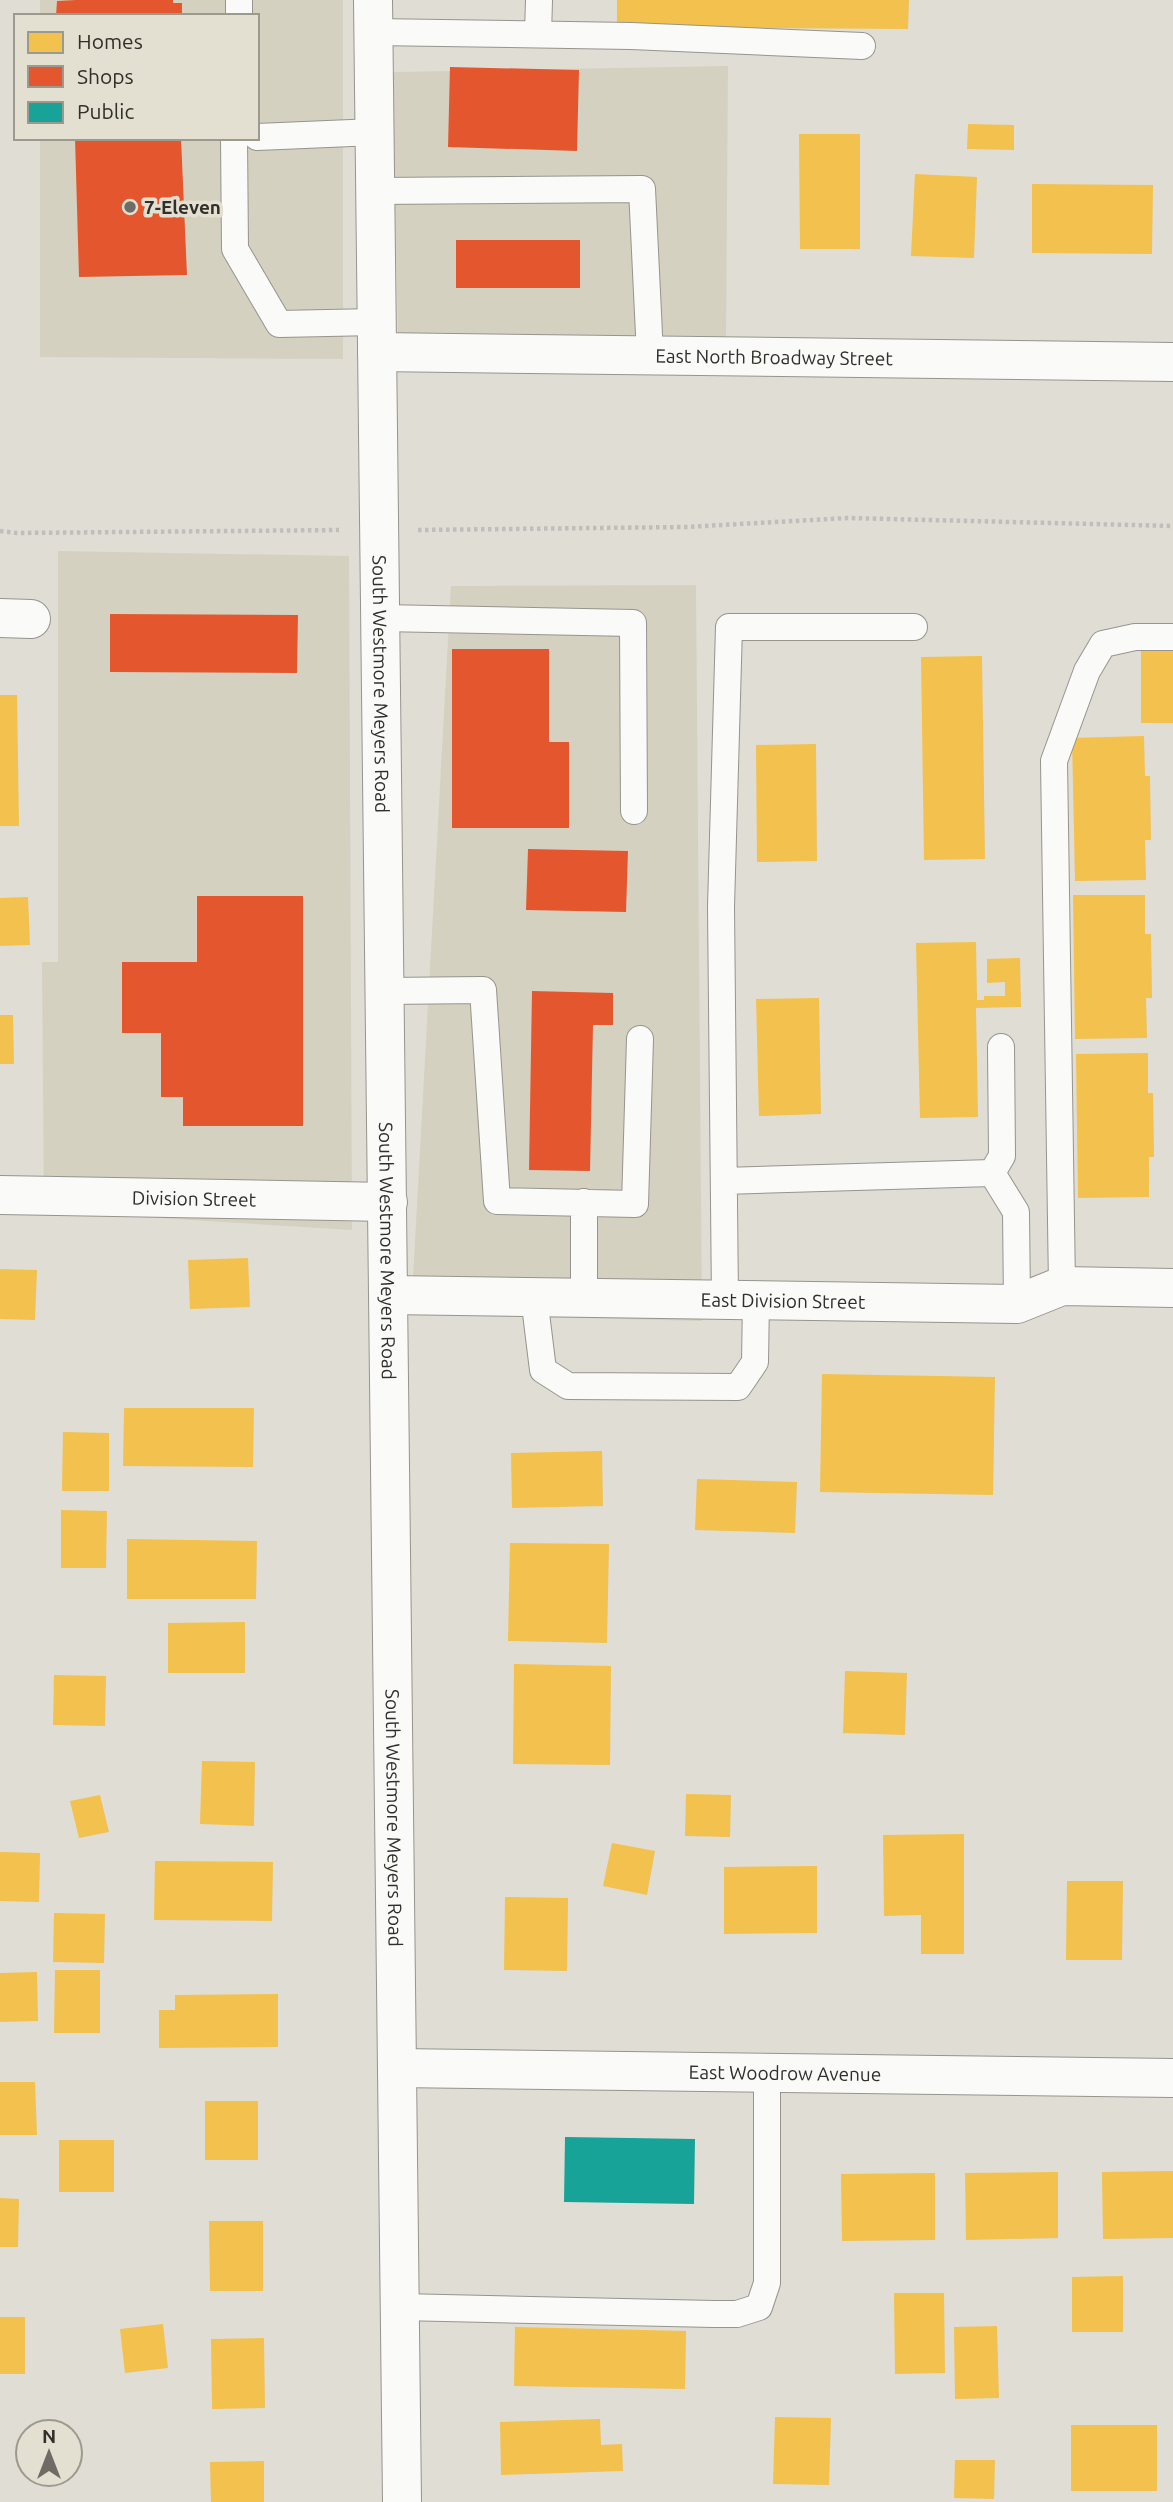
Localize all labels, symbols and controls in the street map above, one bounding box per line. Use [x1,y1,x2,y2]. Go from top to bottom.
legend [14,14,259,140]
text: Homes [77,29,143,53]
text: Shops [77,64,134,88]
text: Public [77,99,134,123]
place label: 7-Eleven [144,196,221,218]
marker: 7-Eleven [122,199,138,215]
street label: East North Broadway Street [655,344,893,369]
street label: South Westmore Meyers Road [368,555,393,813]
street label: South Westmore Meyers Road [375,1122,400,1380]
street label: Division Street [132,1186,257,1211]
street label: East Division Street [700,1288,866,1313]
street label: South Westmore Meyers Road [382,1689,407,1947]
street label: East Woodrow Avenue [689,2061,881,2085]
north arrow [14,2418,84,2488]
text: N [42,2425,56,2447]

